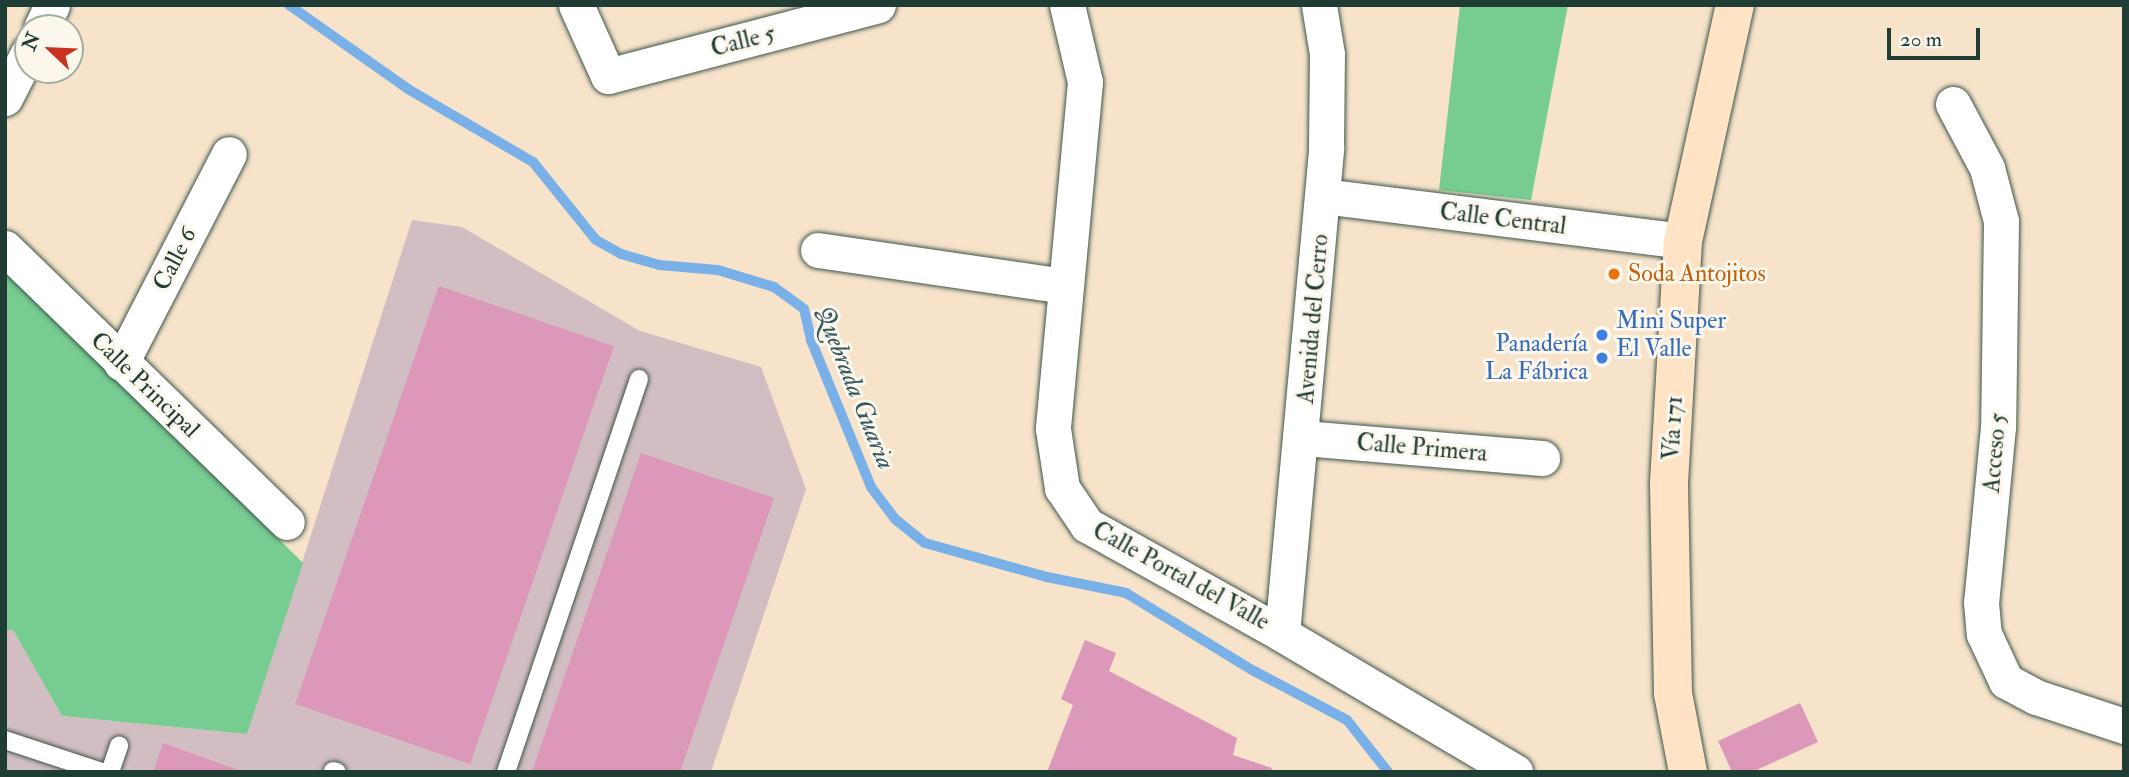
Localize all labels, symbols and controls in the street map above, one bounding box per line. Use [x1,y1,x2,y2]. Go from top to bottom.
north arrow [14,14,84,84]
scale bar [1891,14,1984,58]
street label: Calle 5 [708,19,778,63]
text: 20 m [1900,26,1942,53]
text: N [17,29,46,54]
street label: Calle Central [1438,197,1568,241]
street label: Calle 6 [147,223,203,295]
street label: Avenida del Cerro [1291,233,1335,405]
place label: Soda Antojitos [1628,260,1766,288]
marker: Soda Antojitos [1606,266,1622,282]
water label: Quebrada Guaria [807,302,901,474]
place label: Mini Super El Valle [1616,307,1726,363]
street label: Calle Principal [85,326,205,444]
marker: Mini Super El Valle [1594,327,1610,343]
place label: Panadería La Fábrica [1485,330,1588,386]
marker: Panadería La Fábrica [1594,350,1610,366]
street label: Vía 171 [1657,395,1689,461]
street label: Acceso 5 [1977,412,2013,494]
street label: Calle Primera [1355,428,1489,468]
street label: Calle Portal del Valle [1088,516,1274,636]

